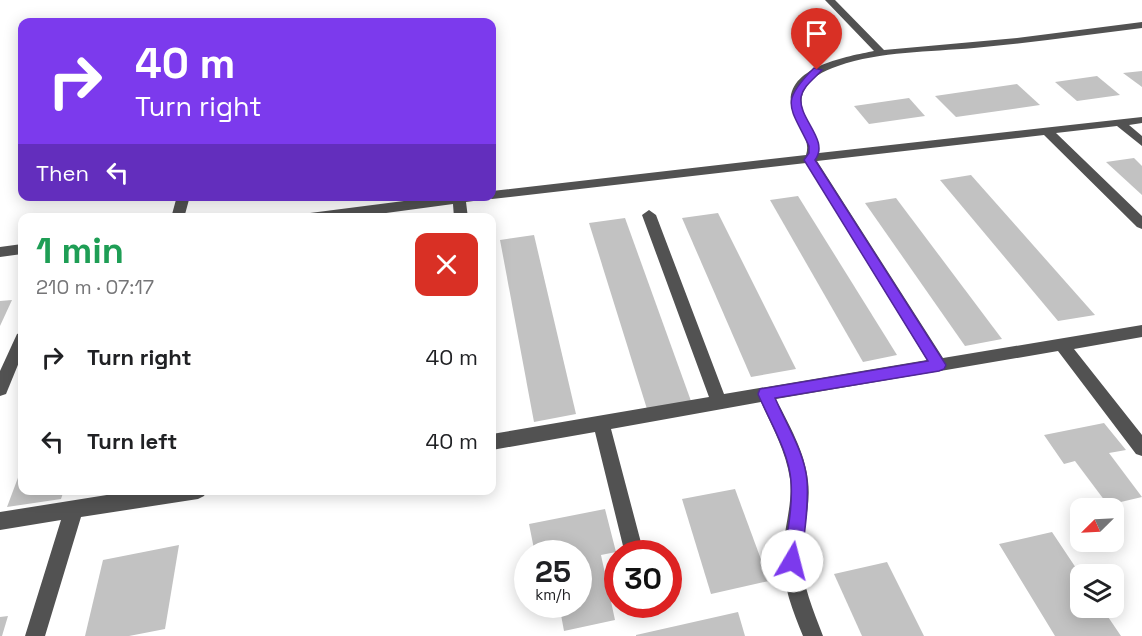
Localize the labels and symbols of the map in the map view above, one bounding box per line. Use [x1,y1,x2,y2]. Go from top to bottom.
pin [791,8,842,70]
north arrow [1070,498,1124,552]
position arrow [760,529,824,593]
speed limit sign: 30 [604,540,682,618]

